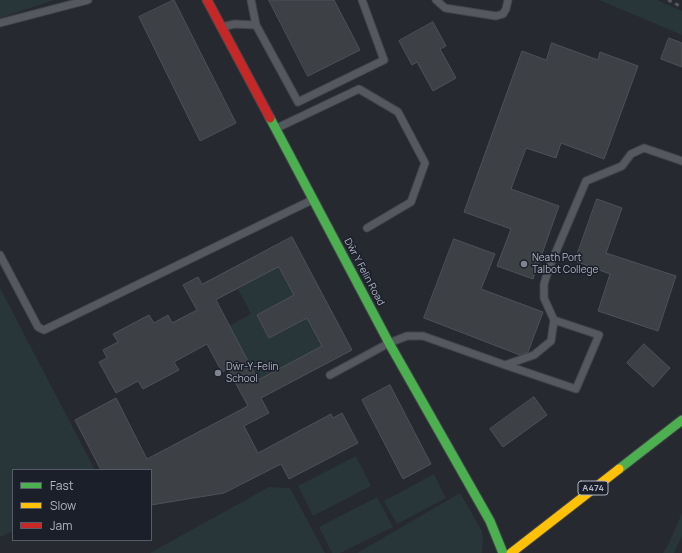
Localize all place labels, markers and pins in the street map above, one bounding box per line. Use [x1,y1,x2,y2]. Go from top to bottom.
place label: Neath Port Talbot College [532,252,598,276]
marker: Neath Port Talbot College [519,259,529,269]
place label: Dŵr-Y-Felin School [226,361,278,384]
marker: Dŵr-Y-Felin School [213,368,223,378]

